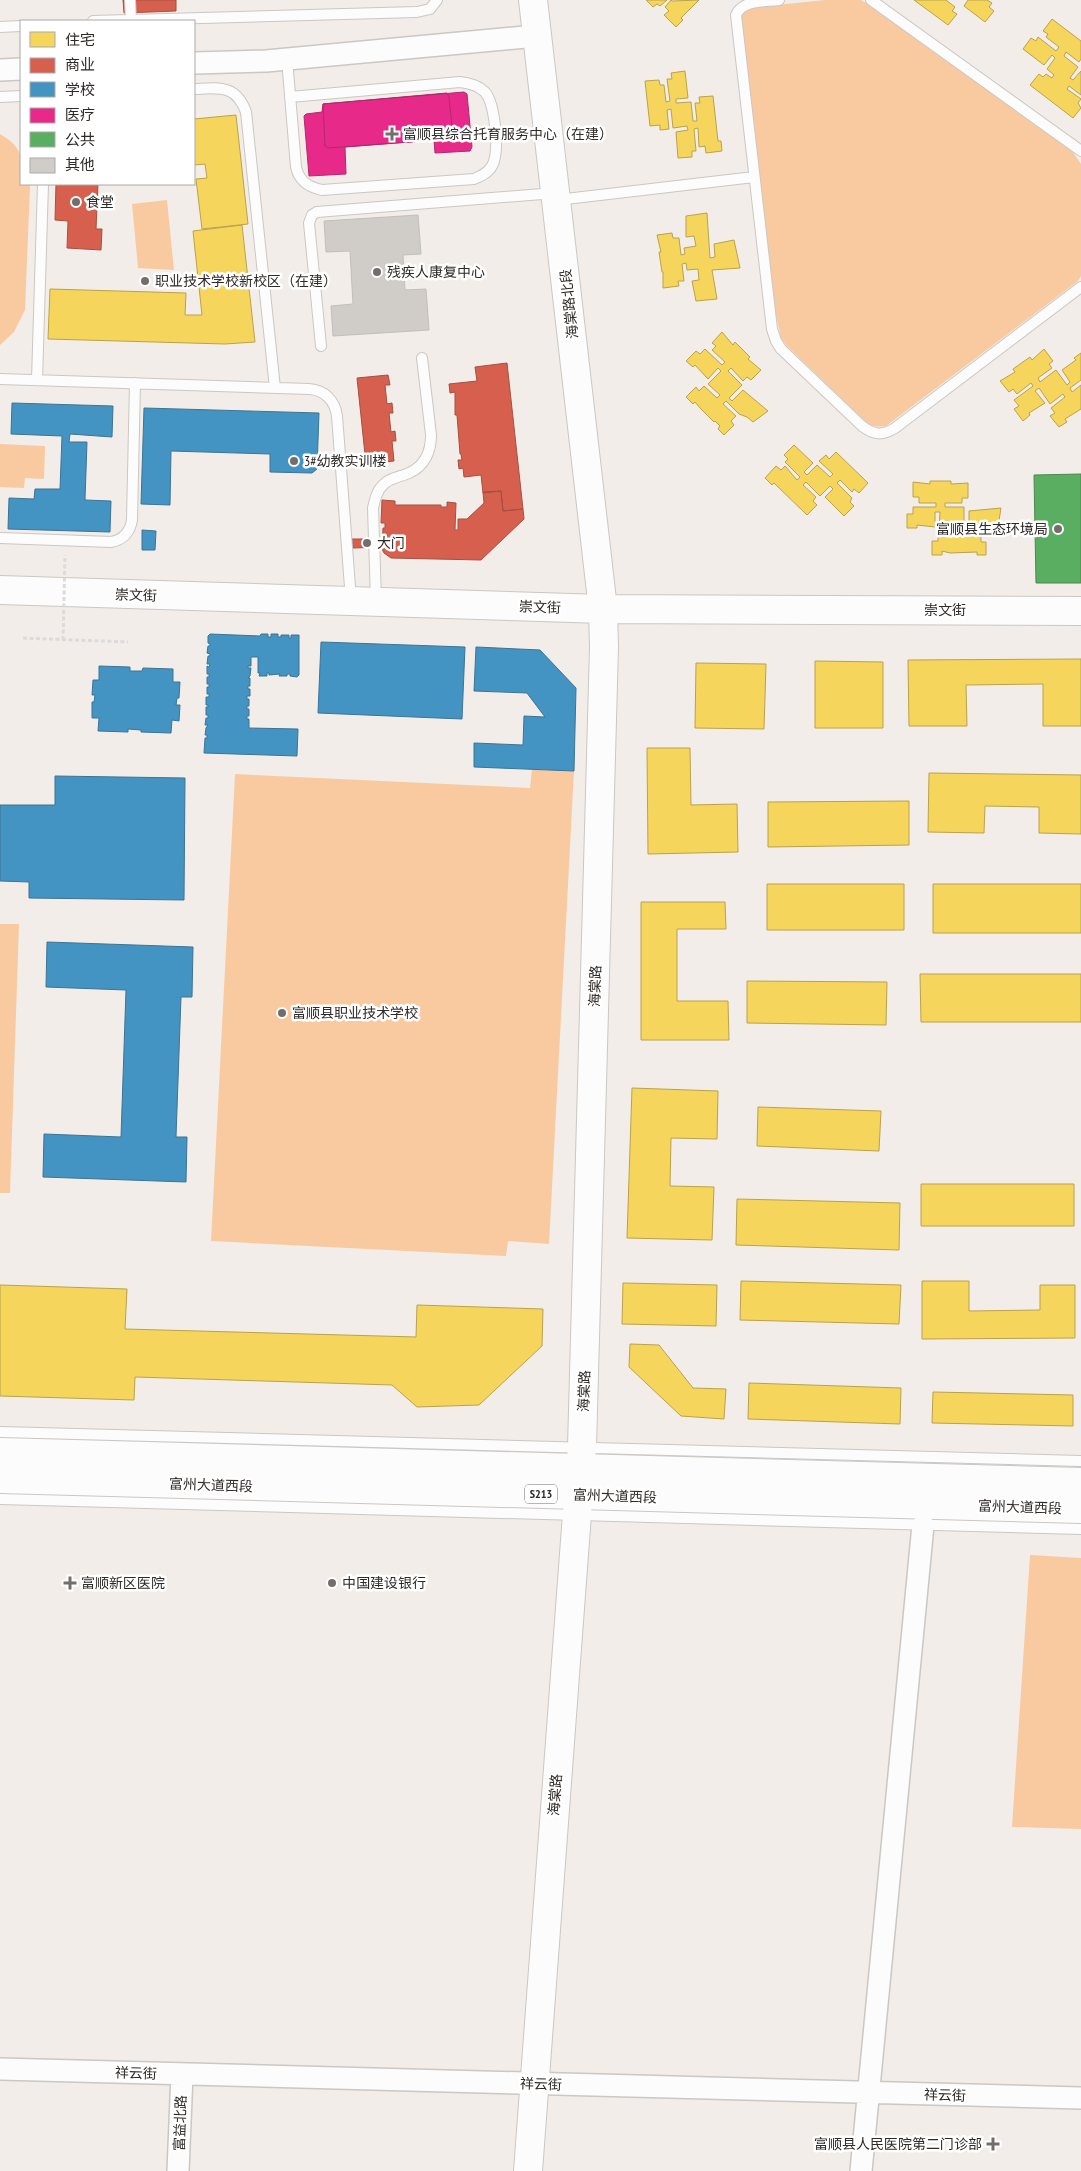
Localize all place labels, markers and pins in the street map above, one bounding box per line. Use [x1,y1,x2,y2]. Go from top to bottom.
place label: 富顺县综合托育服务中心（在建） [403,125,613,143]
marker: 富顺县综合托育服务中心（在建） [385,127,399,141]
place label: 食堂 [86,193,114,211]
marker: 食堂 [70,196,82,208]
place label: 残疾人康复中心 [387,263,485,281]
marker: 残疾人康复中心 [371,266,383,278]
place label: 职业技术学校新校区（在建） [155,272,337,290]
marker: 职业技术学校新校区（在建） [139,275,151,287]
place label: 3#幼教实训楼 [304,452,387,470]
marker: 3#幼教实训楼 [288,455,300,467]
place label: 富顺县生态环境局 [936,520,1048,538]
marker: 富顺县生态环境局 [1052,523,1064,535]
place label: 大门 [377,534,405,552]
marker: 大门 [361,537,373,549]
place label: 富顺县职业技术学校 [292,1004,418,1022]
marker: 富顺县职业技术学校 [276,1007,288,1019]
place label: 富顺新区医院 [81,1574,165,1592]
place label: 中国建设银行 [342,1574,426,1592]
marker: 富顺新区医院 [63,1576,77,1590]
marker: 中国建设银行 [326,1577,338,1589]
place label: 富顺县人民医院第二门诊部 [814,2135,982,2153]
marker: 富顺县人民医院第二门诊部 [986,2137,1000,2151]

